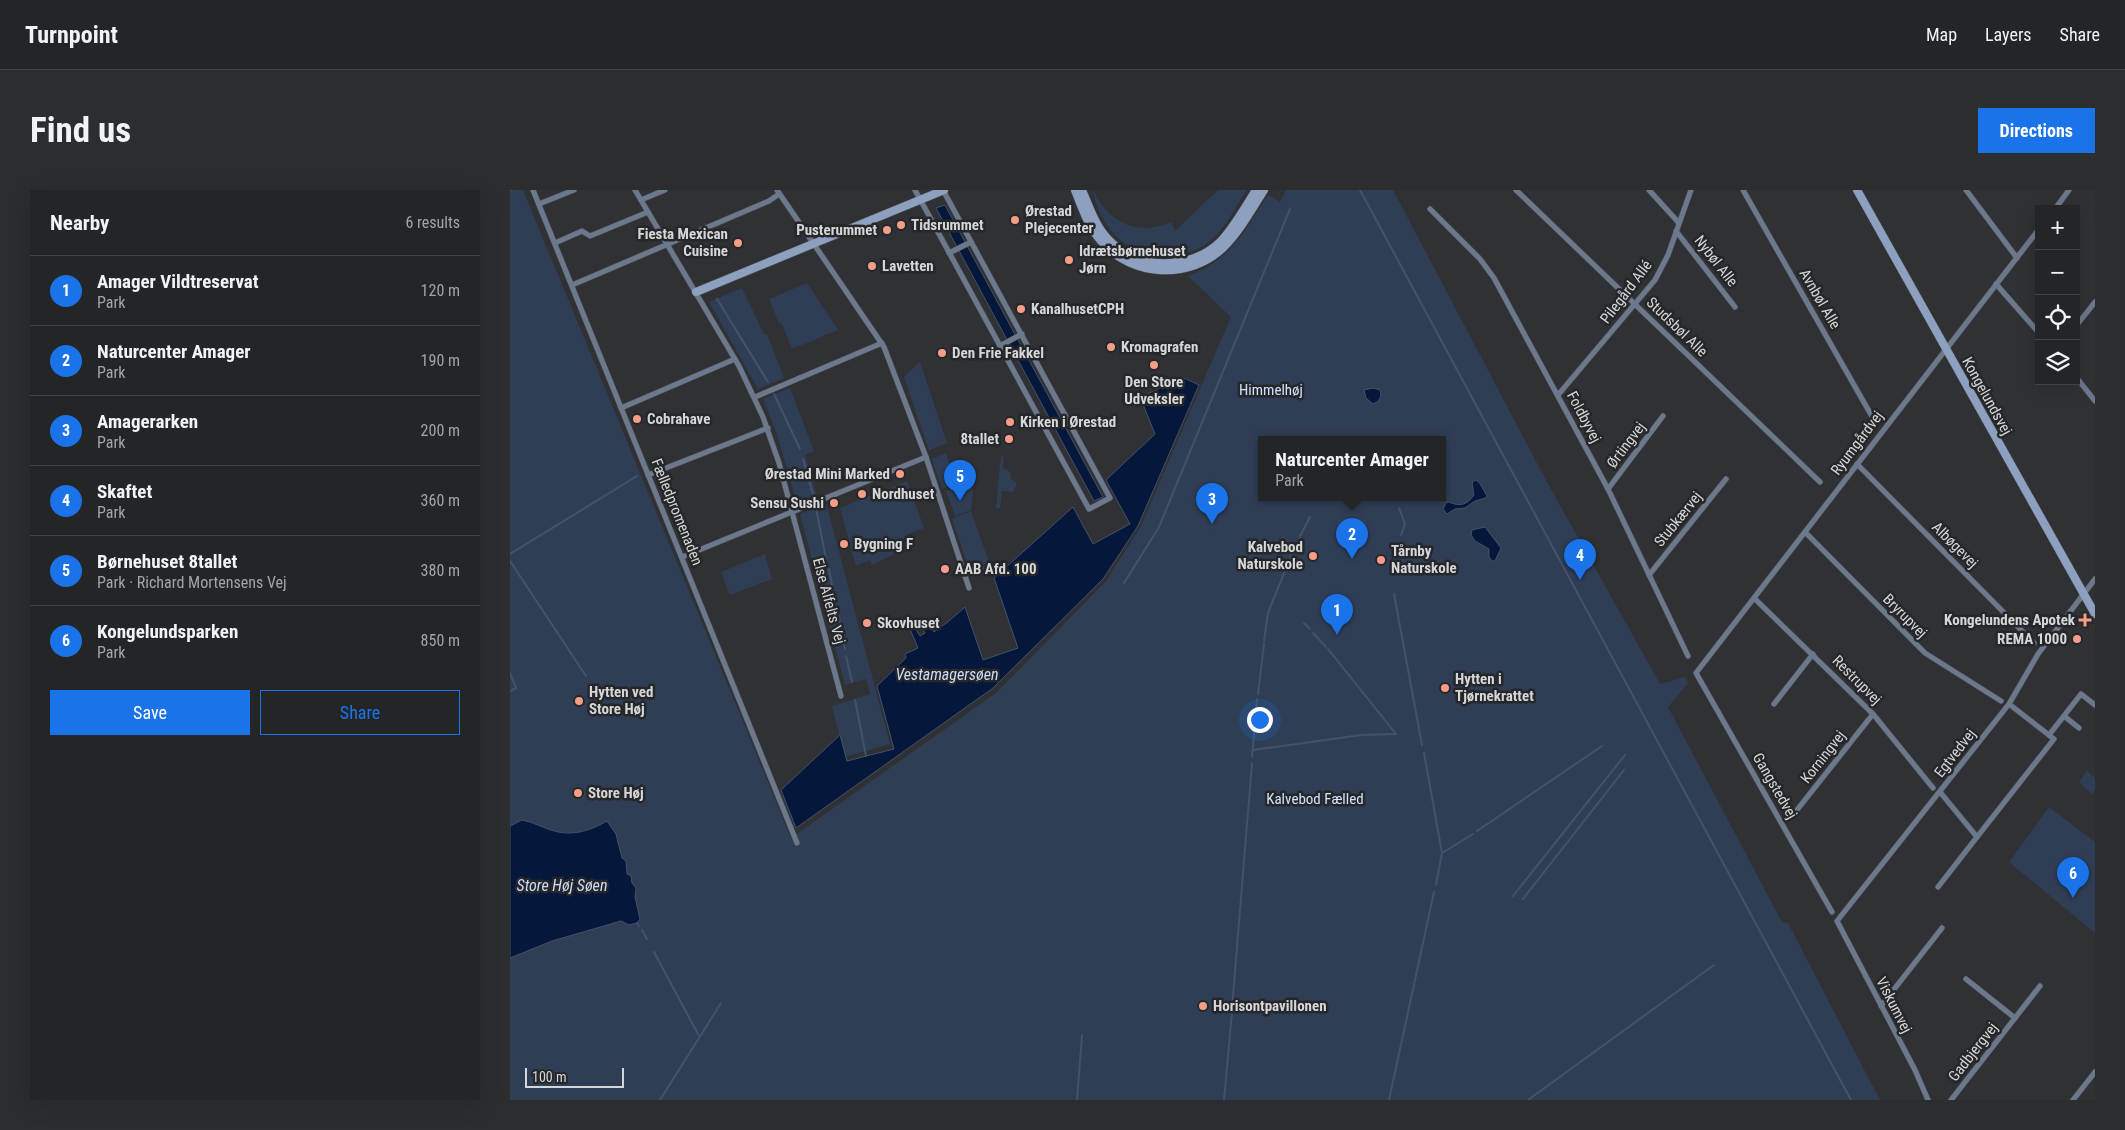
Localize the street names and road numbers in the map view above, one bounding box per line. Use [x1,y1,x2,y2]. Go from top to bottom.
street label: Nybøl Alle [1690,232,1742,290]
street label: Pilegård Allé [1596,257,1656,327]
street label: Avnbøl Alle [1796,266,1844,332]
street label: Studsbøl Alle [1643,293,1711,361]
street label: Kongelundsvej [1958,354,2016,438]
street label: Foldbyvej [1563,388,1605,446]
street label: Ryumgårdvej [1827,407,1887,479]
street label: Ørtingvej [1603,418,1649,472]
street label: Fælledpromenaden [647,456,707,568]
street label: Stubkærvej [1650,488,1706,550]
street label: Albøgevej [1928,518,1982,572]
street label: Else Alfelts Vej [809,556,849,646]
street label: Bryrupvej [1879,590,1931,642]
street label: Restrupvej [1829,652,1885,708]
street label: Egtvedvej [1930,725,1980,781]
street label: Korningvej [1797,727,1849,787]
street label: Gangstedvej [1749,750,1801,822]
street label: Viskumvej [1872,974,1916,1036]
street label: Gadbjergvej [1944,1019,2002,1085]

